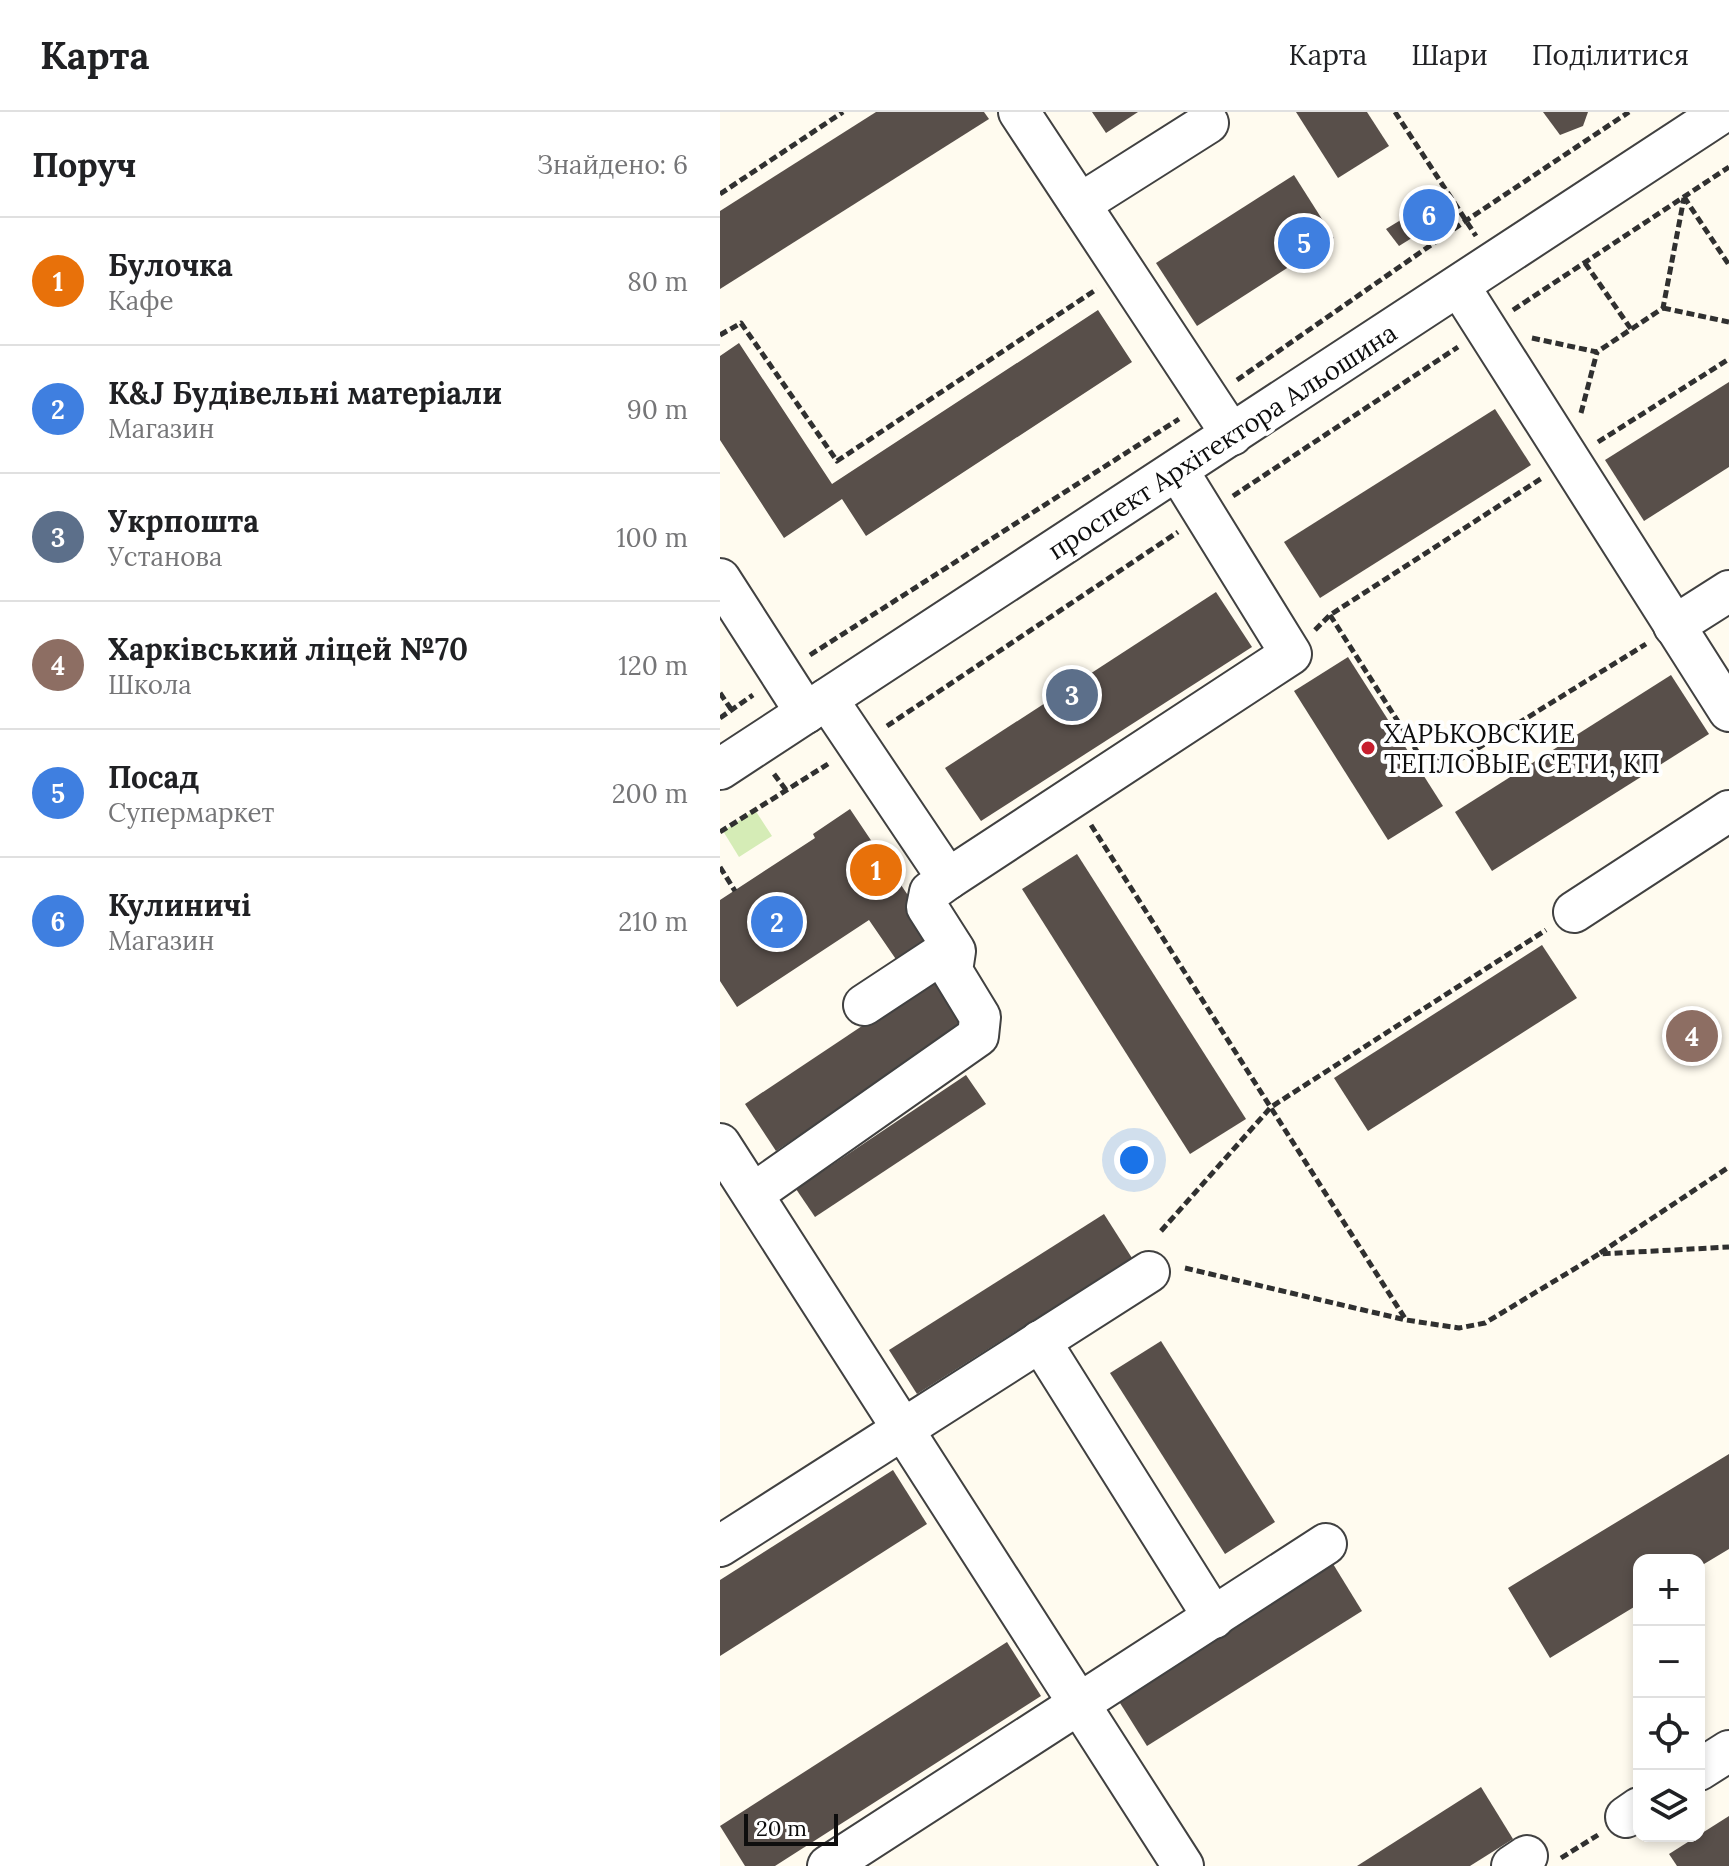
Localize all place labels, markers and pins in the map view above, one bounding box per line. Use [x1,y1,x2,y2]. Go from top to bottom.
pin: 6 [1403,185,1455,245]
pin: 5 [1278,213,1330,273]
pin: 3 [1046,665,1098,725]
place label: ХАРЬКОВСКИЕ ТЕПЛОВЫЕ СЕТИ, КП [1384,717,1660,780]
marker: ХАРЬКОВСКИЕ ТЕПЛОВЫЕ СЕТИ, КП [1359,739,1377,757]
pin: 1 [850,840,902,900]
pin: 2 [751,892,803,952]
pin: 4 [1666,1006,1718,1066]

